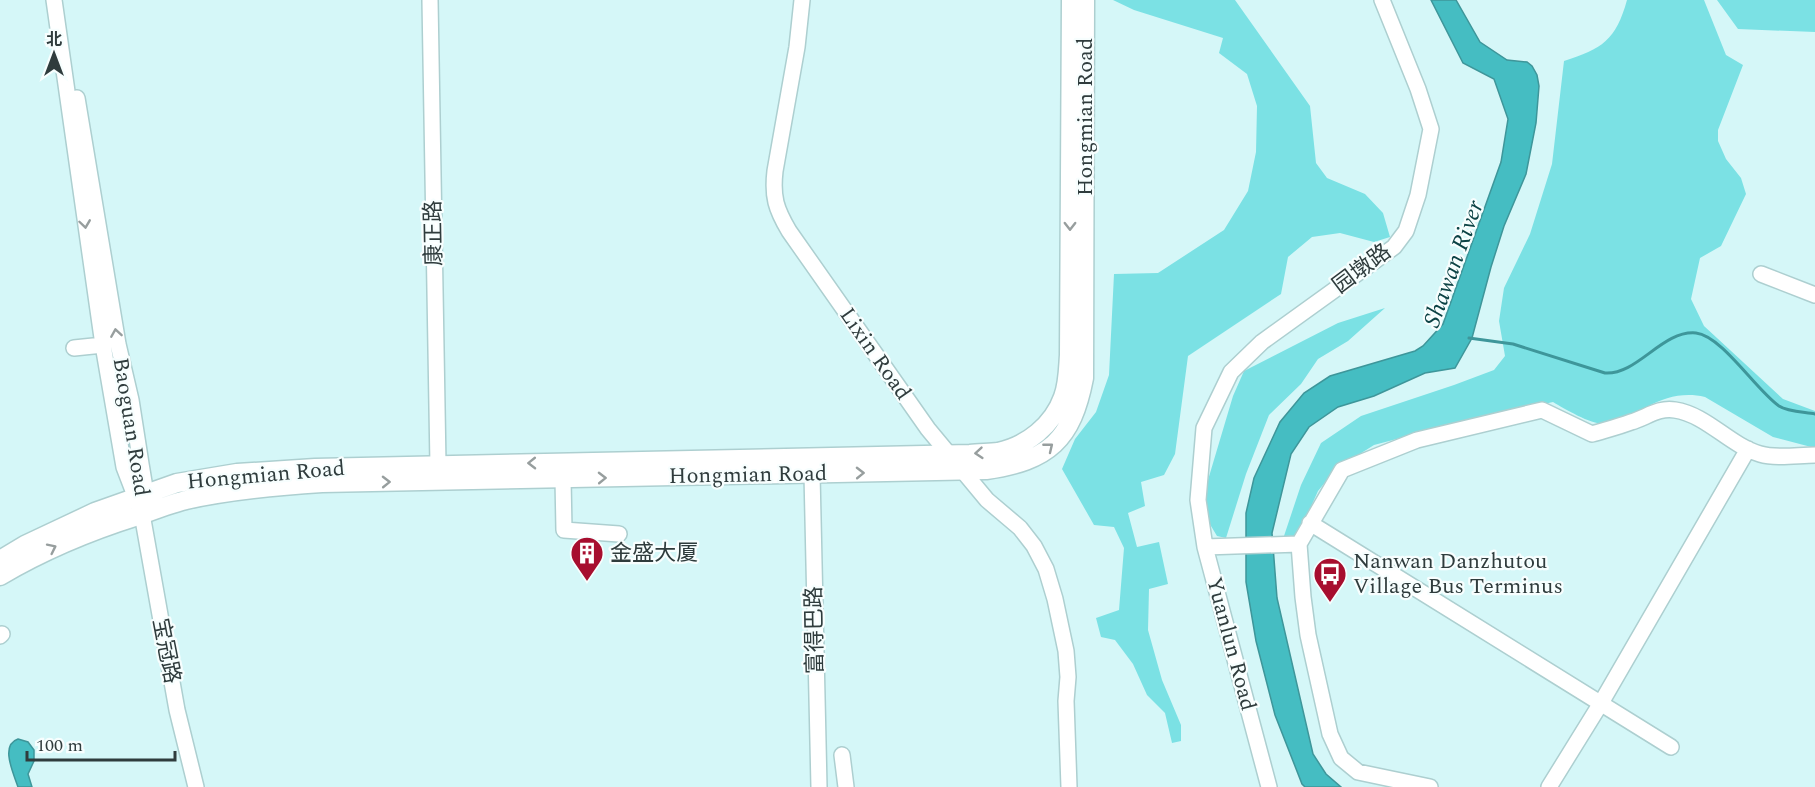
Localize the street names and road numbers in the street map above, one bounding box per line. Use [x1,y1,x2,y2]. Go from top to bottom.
street label: Hongmian Road [1069,38,1102,196]
street label: 康正路 [417,200,451,266]
street label: 园墩路 [1326,236,1398,302]
street label: Lixin Road [831,301,919,407]
street label: Baoguan Road [104,355,158,499]
street label: Hongmian Road [186,452,346,498]
street label: Hongmian Road [668,457,828,493]
street label: Yuanlun Road [1197,573,1265,715]
street label: 富得巴路 [798,586,832,674]
street label: 宝冠路 [144,615,188,687]

